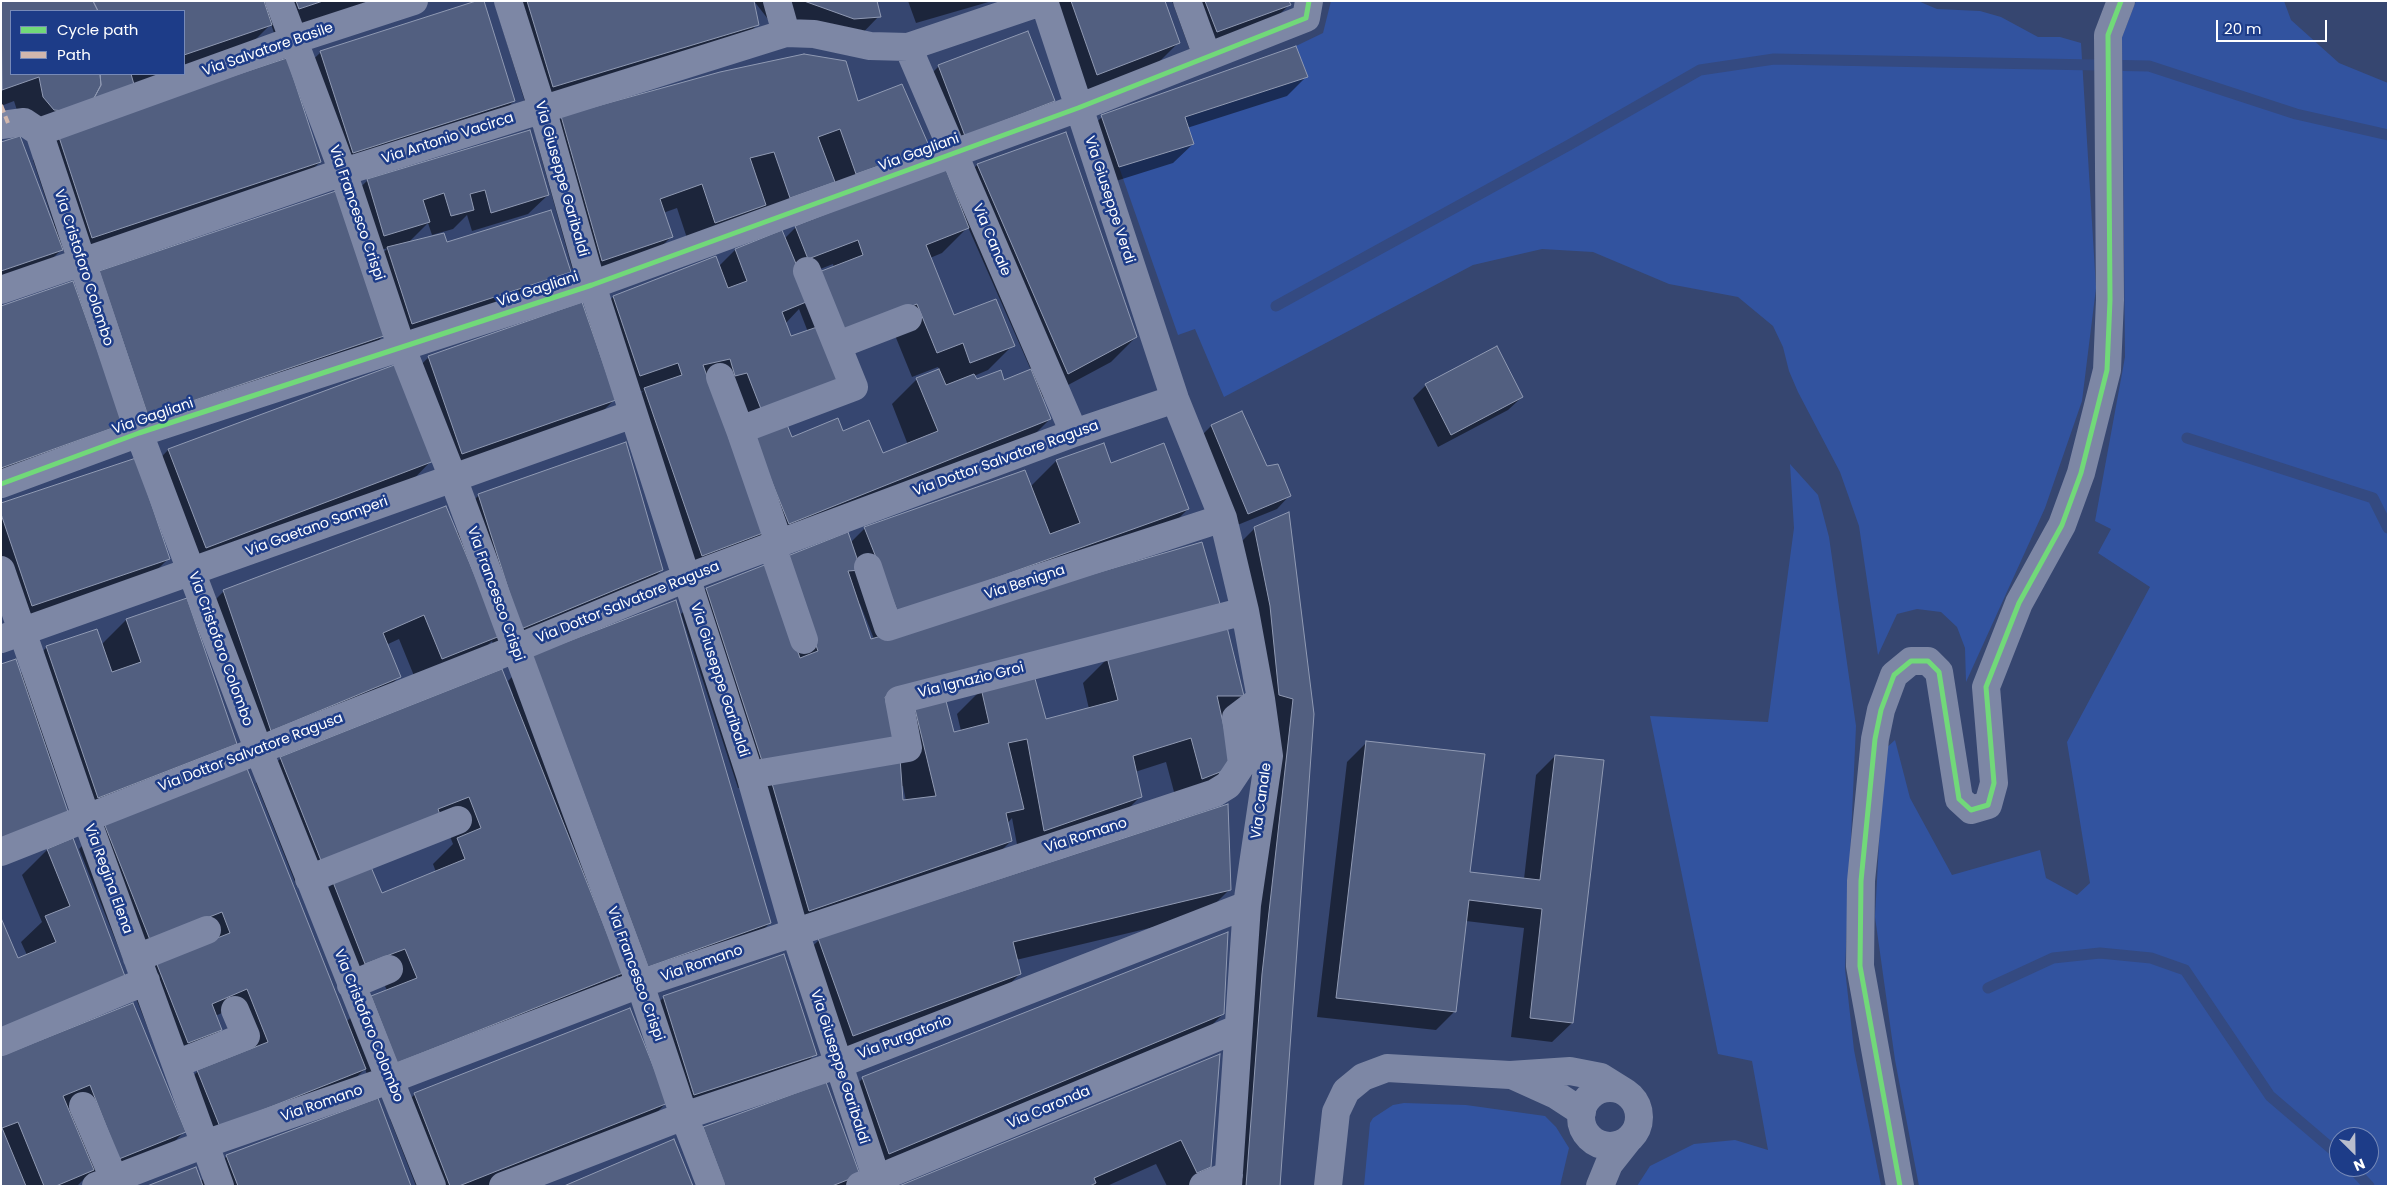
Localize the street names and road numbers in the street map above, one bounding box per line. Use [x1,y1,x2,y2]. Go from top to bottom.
street label: Via Salvatore Basile [200,20,336,80]
street label: Via Giuseppe Garibaldi [531,99,591,259]
street label: Via Antonio Vacirca [380,110,516,168]
street label: Via Gagliani [876,131,962,175]
street label: Via Giuseppe Verdi [1080,134,1138,266]
street label: Via Francesco Crispi [325,143,387,283]
street label: Via Cristoforo Colombo [50,188,116,348]
street label: Via Canale [968,201,1014,279]
street label: Via Gagliani [495,269,581,311]
street label: Via Gagliani [110,395,196,439]
street label: Via Dottor Salvatore Ragusa [911,418,1101,500]
street label: Via Gaetano Samperi [244,493,390,561]
street label: Via Francesco Crispi [463,524,527,664]
street label: Via Dottor Salvatore Ragusa [534,558,722,648]
street label: Via Benigna [983,562,1067,604]
street label: Via Cristoforo Colombo [184,569,256,729]
street label: Via Giuseppe Garibaldi [686,601,752,759]
street label: Via Ignazio Groi [916,660,1026,702]
street label: Via Dottor Salvatore Ragusa [156,710,346,796]
street label: Via Canale [1248,762,1276,840]
street label: Via Romano [1043,815,1129,857]
street label: Via Regina Elena [80,822,136,936]
street label: Via Francesco Crispi [603,904,667,1044]
street label: Via Romano [659,942,745,986]
street label: Via Cristoforo Colombo [330,947,406,1105]
street label: Via Giuseppe Garibaldi [806,988,872,1146]
street label: Via Purgatorio [856,1012,954,1064]
street label: Via Romano [279,1082,365,1126]
street label: Via Caronda [1005,1083,1093,1133]

